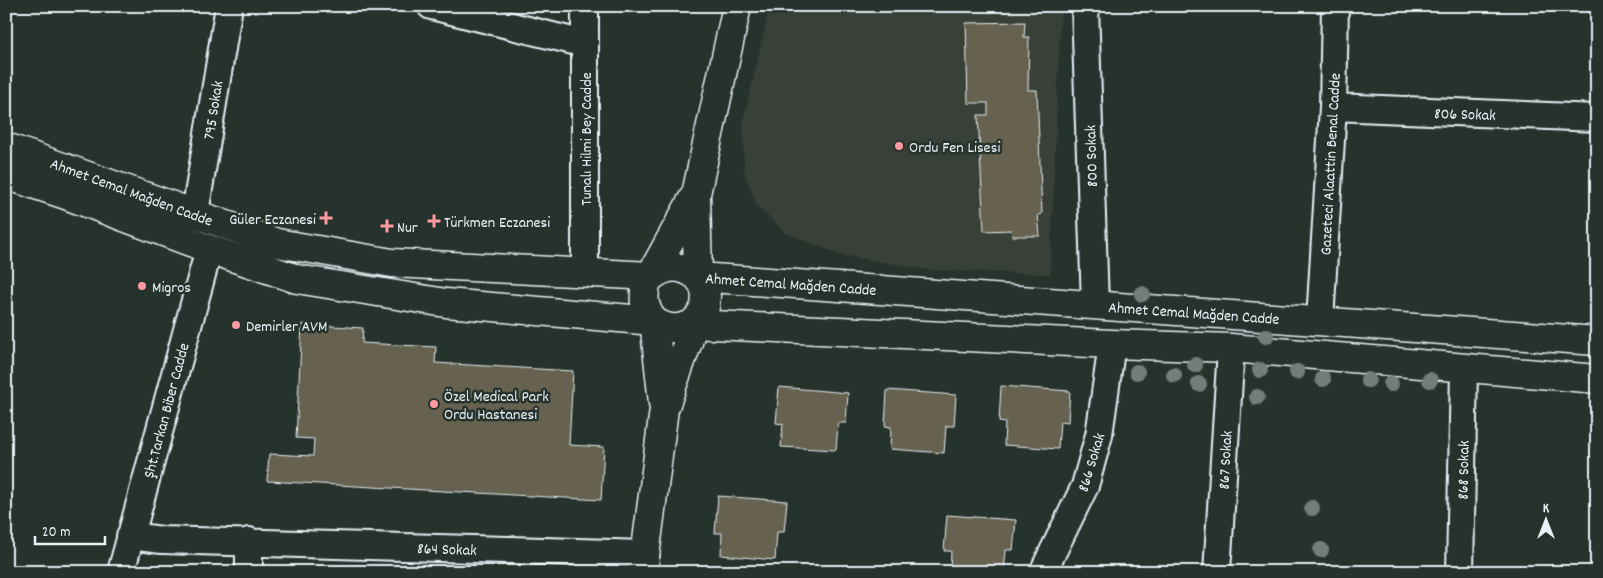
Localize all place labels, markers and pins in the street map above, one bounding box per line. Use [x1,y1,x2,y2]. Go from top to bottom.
place label: Ordu Fen Lisesi [909,137,1000,160]
marker: Ordu Fen Lisesi [893,140,905,152]
place label: Güler Eczanesi [229,209,316,232]
marker: Güler Eczanesi [320,212,332,224]
place label: Türkmen Eczanesi [444,212,550,235]
marker: Türkmen Eczanesi [428,215,440,227]
place label: Nur [397,217,418,240]
marker: Nur [381,220,393,232]
place label: Migros [152,277,191,300]
marker: Migros [136,280,148,292]
place label: Demirler AVM [246,316,327,339]
marker: Demirler AVM [230,319,242,331]
place label: Özel Medical Park Ordu Hastanesi [444,386,549,427]
marker: Özel Medical Park Ordu Hastanesi [428,398,440,410]

